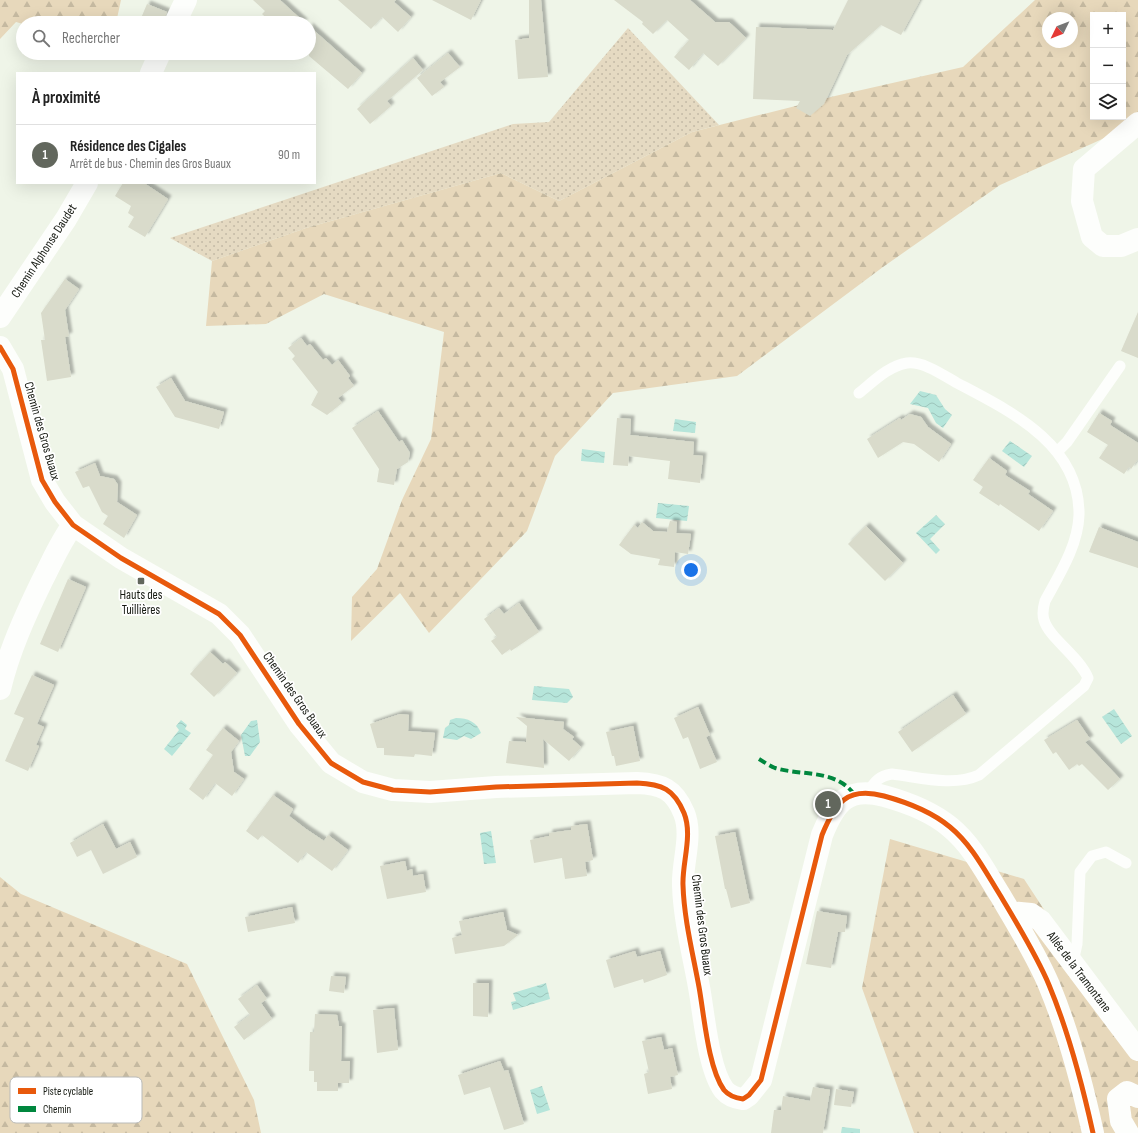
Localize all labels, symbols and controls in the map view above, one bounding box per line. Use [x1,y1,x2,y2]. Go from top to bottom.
north arrow [1042,12,1078,48]
map controls [1090,12,1126,120]
button: + [1090,12,1126,48]
search box [16,16,316,60]
icon: search [30,27,52,49]
text: Rechercher [62,29,120,48]
button: − [1090,48,1126,84]
button: layers [1090,84,1126,120]
text: À proximité [32,88,100,108]
text: Résidence des Cigales [70,137,186,156]
text: 1 [42,147,48,163]
text: 90 m [278,147,300,163]
text: Arrêt de bus · Chemin des Gros Buaux [70,156,231,172]
street label: Chemin Alphonse Daudet [8,201,80,301]
street label: Chemin des Gros Buaux [20,380,64,482]
your location [681,560,701,580]
marker: Hauts des Tuillières [136,576,146,586]
place label: Hauts des Tuillières [120,587,163,618]
street label: Chemin des Gros Buaux [259,649,331,741]
pin: 1 [815,789,841,819]
street label: Chemin des Gros Buaux [688,874,716,977]
street label: Allée de la Tramontane [1043,928,1115,1016]
legend [10,1077,142,1123]
text: Piste cyclable [43,1085,93,1098]
text: Chemin [43,1103,72,1116]

